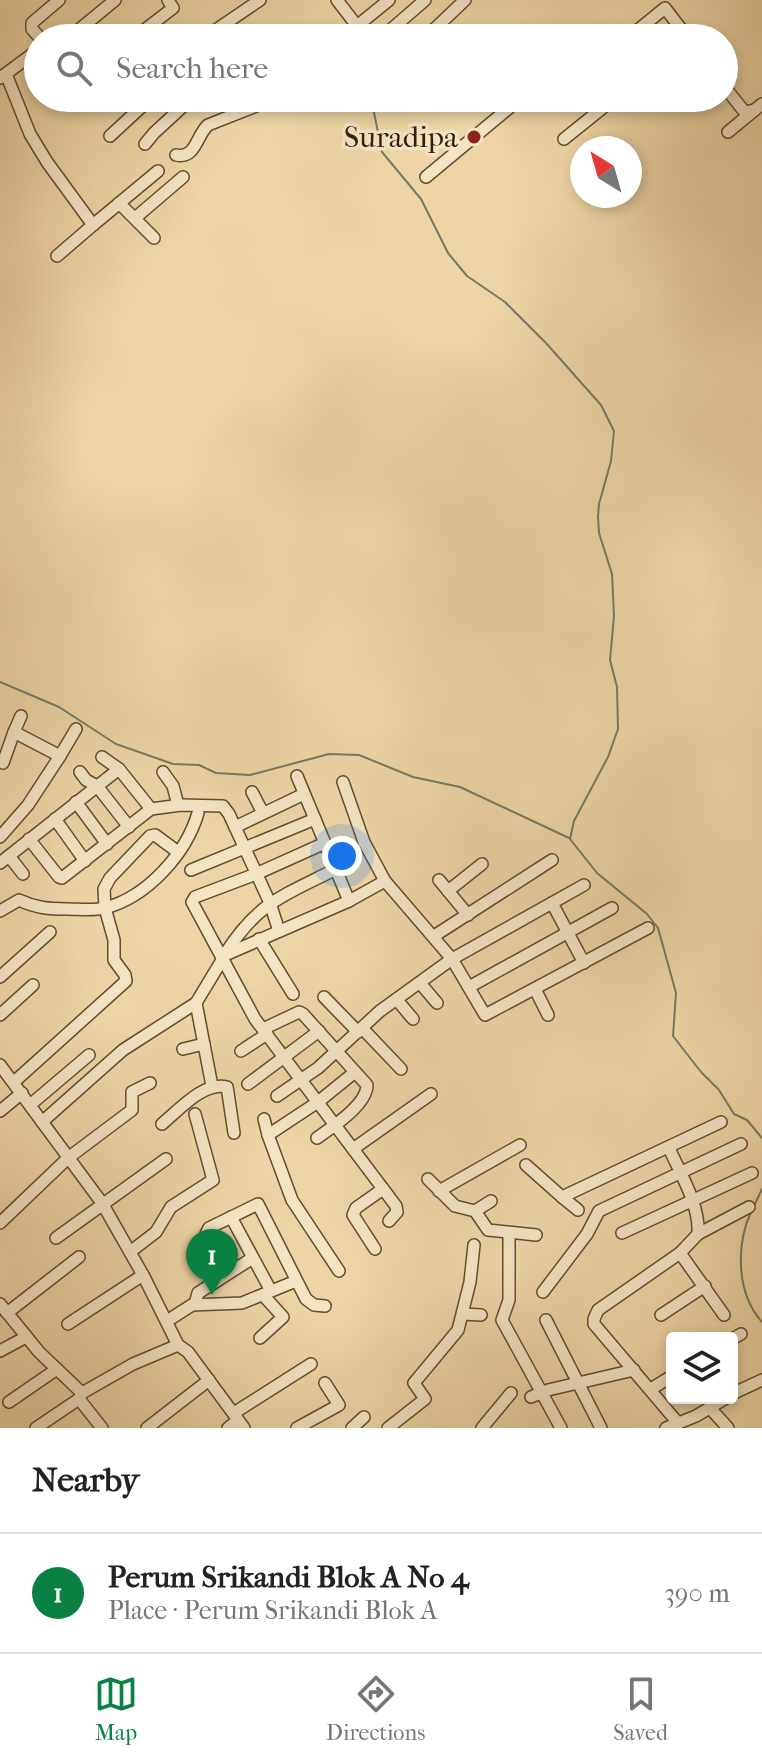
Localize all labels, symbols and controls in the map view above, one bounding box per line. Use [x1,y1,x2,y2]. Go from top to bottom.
search box [24,24,738,112]
icon: search [52,46,96,90]
text: Search here [116,51,268,86]
place label: Suradipa [344,120,459,155]
marker: Suradipa [465,128,483,146]
north arrow [570,136,642,208]
your location [322,836,362,876]
pin: 1 [186,1229,238,1295]
map controls [666,1332,738,1404]
button: layers [666,1332,738,1404]
text: Nearby [32,1460,139,1500]
text: Perum Srikandi Blok A No 4 [108,1560,469,1595]
text: 1 [53,1578,63,1609]
text: 390 m [664,1578,730,1609]
text: Place · Perum Srikandi Blok A [108,1595,437,1626]
tab: Map [94,1672,138,1746]
tab: Directions [326,1672,425,1746]
tab: Saved [613,1672,668,1746]

